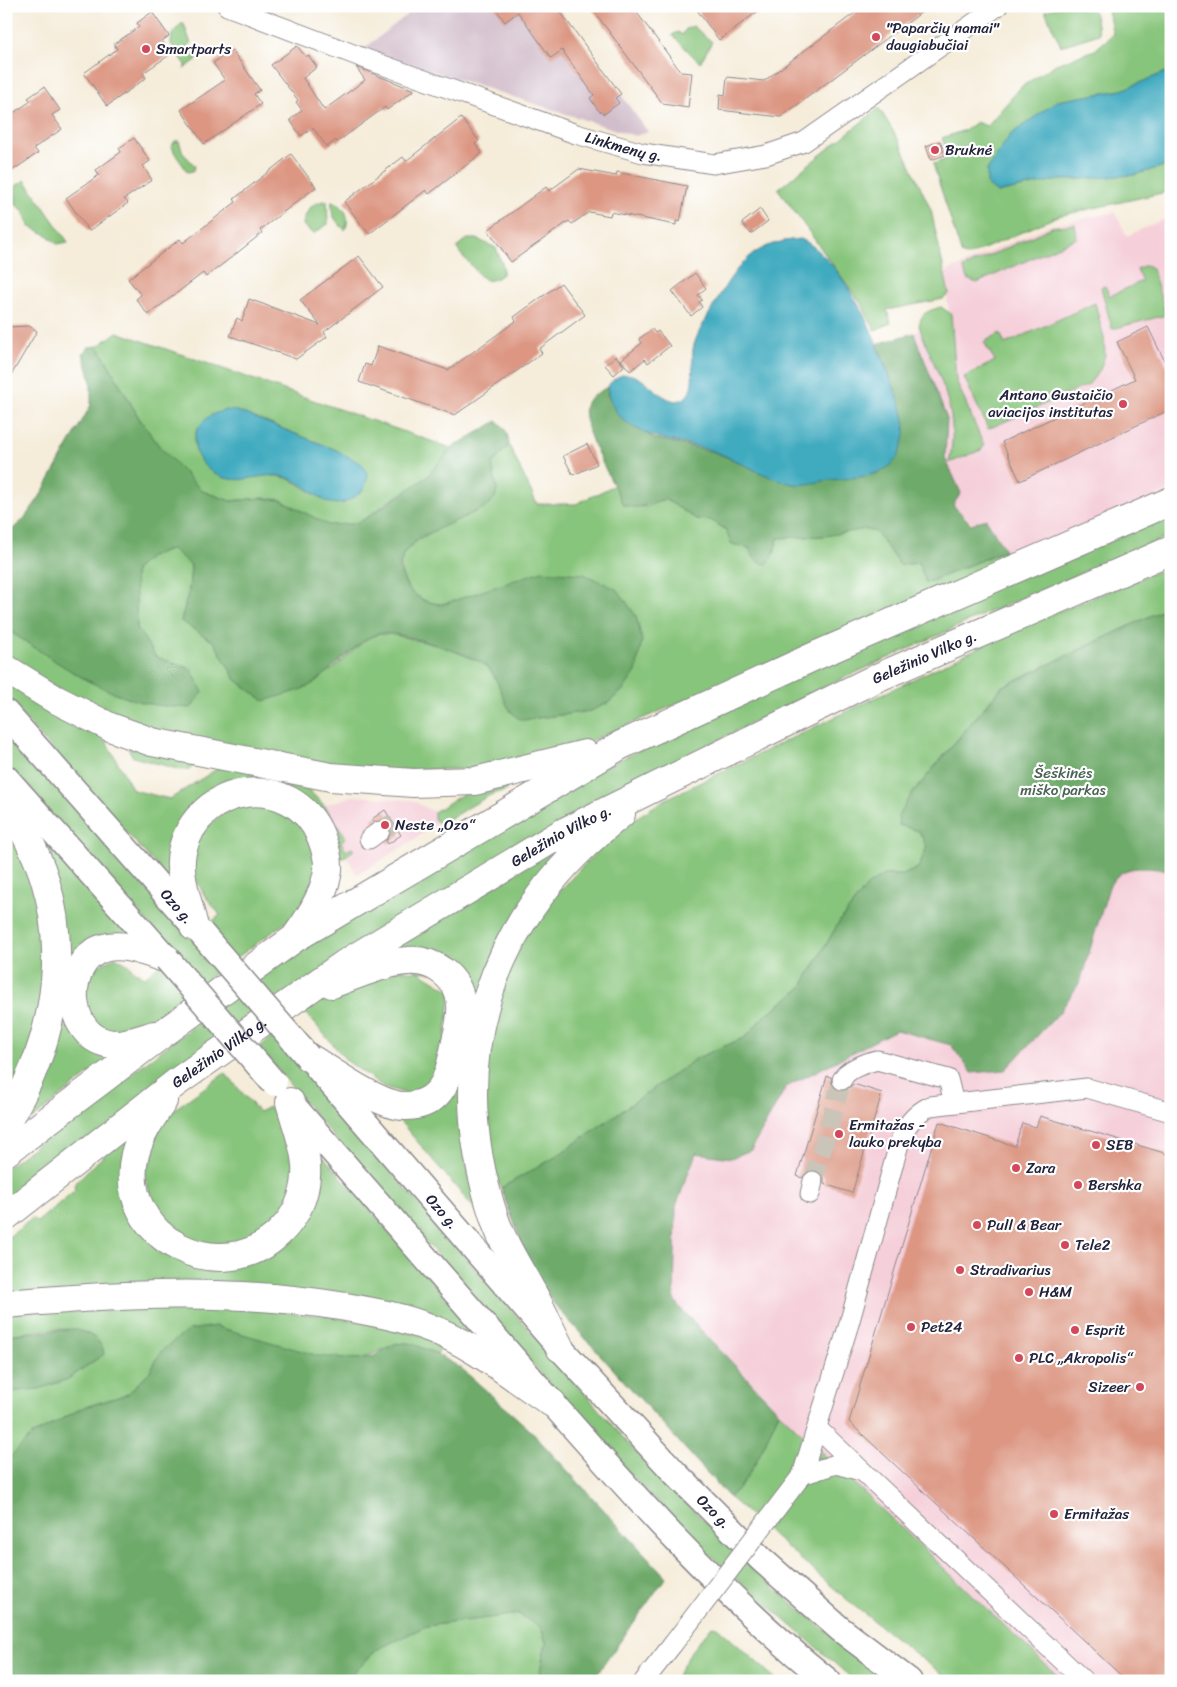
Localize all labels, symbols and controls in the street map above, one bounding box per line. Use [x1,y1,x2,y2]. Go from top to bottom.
place label: "Paparčių namai" daugiabučiai [886,15,1000,58]
marker: "Paparčių namai" daugiabučiai [870,31,882,43]
place label: Smartparts [156,36,231,62]
marker: Smartparts [140,43,152,55]
street label: Linkmenų g. [582,124,664,169]
place label: Bruknė [945,137,993,163]
marker: Bruknė [929,144,941,156]
place label: Antano Gustaičio aviacijos institutas [988,382,1113,425]
marker: Antano Gustaičio aviacijos institutas [1117,398,1129,410]
street label: Geležinio Vilko g. [868,623,981,691]
park label: Šeškinės miško parkas [1020,760,1106,803]
street label: Geležinio Vilko g. [505,797,616,874]
place label: Neste „Ozo“ [395,812,476,838]
marker: Neste „Ozo“ [379,819,391,831]
street label: Ozo g. [154,883,200,930]
street label: Geležinio Vilko g. [166,1009,273,1095]
place label: Ermitažas - lauko prekyba [849,1112,942,1155]
marker: Ermitažas - lauko prekyba [833,1128,845,1140]
place label: SEB [1106,1132,1134,1158]
marker: SEB [1090,1139,1102,1151]
place label: Zara [1026,1155,1056,1181]
marker: Zara [1010,1162,1022,1174]
place label: Bershka [1088,1172,1142,1198]
marker: Bershka [1072,1179,1084,1191]
street label: Ozo g. [419,1188,465,1235]
place label: Pull & Bear [987,1212,1062,1238]
marker: Pull & Bear [971,1219,983,1231]
place label: Tele2 [1075,1232,1111,1258]
marker: Tele2 [1059,1239,1071,1251]
place label: Stradivarius [970,1257,1052,1283]
marker: Stradivarius [954,1264,966,1276]
place label: H&M [1039,1279,1072,1305]
marker: H&M [1023,1286,1035,1298]
place label: Pet24 [921,1314,962,1340]
place label: Esprit [1085,1317,1125,1343]
marker: Pet24 [905,1321,917,1333]
marker: Esprit [1069,1324,1081,1336]
place label: PLC „Akropolis“ [1029,1345,1134,1371]
marker: PLC „Akropolis“ [1013,1352,1025,1364]
place label: Sizeer [1088,1374,1131,1400]
marker: Sizeer [1134,1381,1146,1393]
street label: Ozo g. [690,1488,737,1535]
place label: Ermitažas [1064,1501,1129,1527]
marker: Ermitažas [1048,1508,1060,1520]

